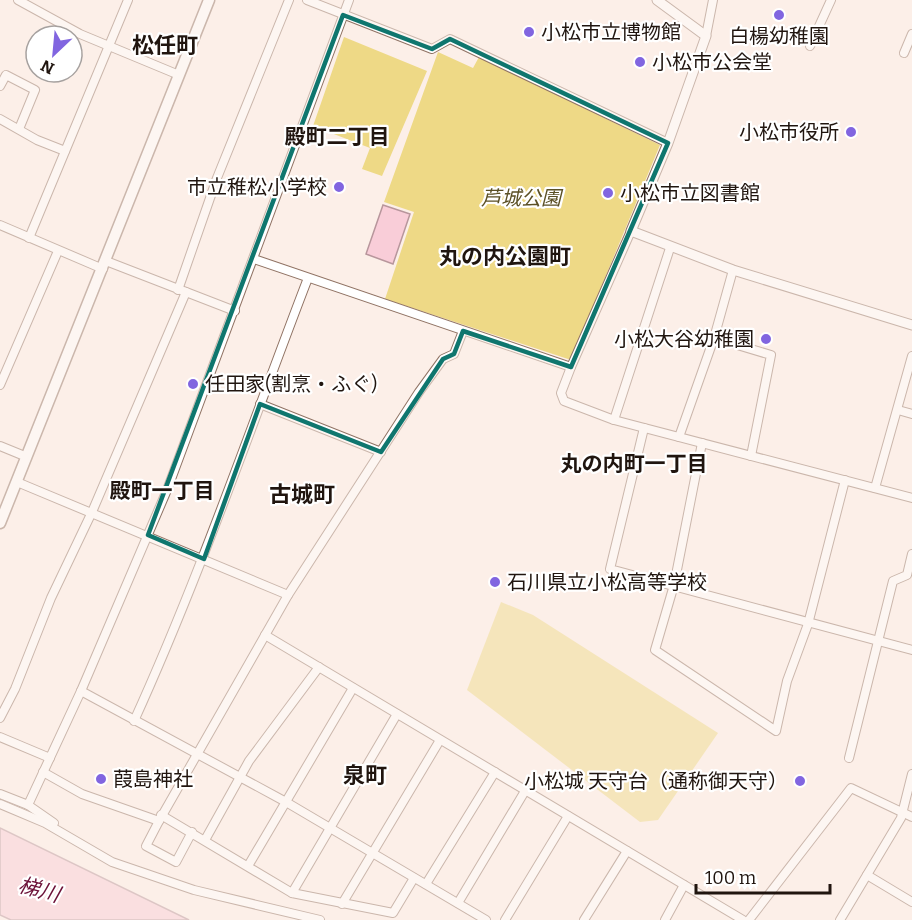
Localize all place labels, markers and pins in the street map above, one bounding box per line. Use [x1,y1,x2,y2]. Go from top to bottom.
marker: 白楊幼稚園 [772,8,786,22]
place label: 小松市立博物館 [541,20,681,44]
place label: 白楊幼稚園 [729,24,829,48]
marker: 小松市立博物館 [522,25,536,39]
place label: 小松市公会堂 [652,50,772,74]
marker: 小松市公会堂 [633,55,647,69]
place label: 小松市役所 [739,120,839,144]
marker: 小松市役所 [844,125,858,139]
place label: 市立稚松小学校 [187,175,327,199]
marker: 市立稚松小学校 [332,180,346,194]
place label: 小松市立図書館 [620,181,760,205]
marker: 小松市立図書館 [601,186,615,200]
place label: 小松大谷幼稚園 [614,327,754,351]
marker: 小松大谷幼稚園 [759,332,773,346]
place label: 任田家(割烹・ふぐ) [205,372,377,396]
marker: 任田家(割烹・ふぐ) [186,377,200,391]
place label: 石川県立小松高等学校 [507,570,707,594]
marker: 石川県立小松高等学校 [488,575,502,589]
place label: 葭島神社 [113,767,193,791]
place label: 小松城 天守台（通称御天守） [524,769,788,793]
marker: 葭島神社 [94,772,108,786]
marker: 小松城 天守台（通称御天守） [793,774,807,788]

